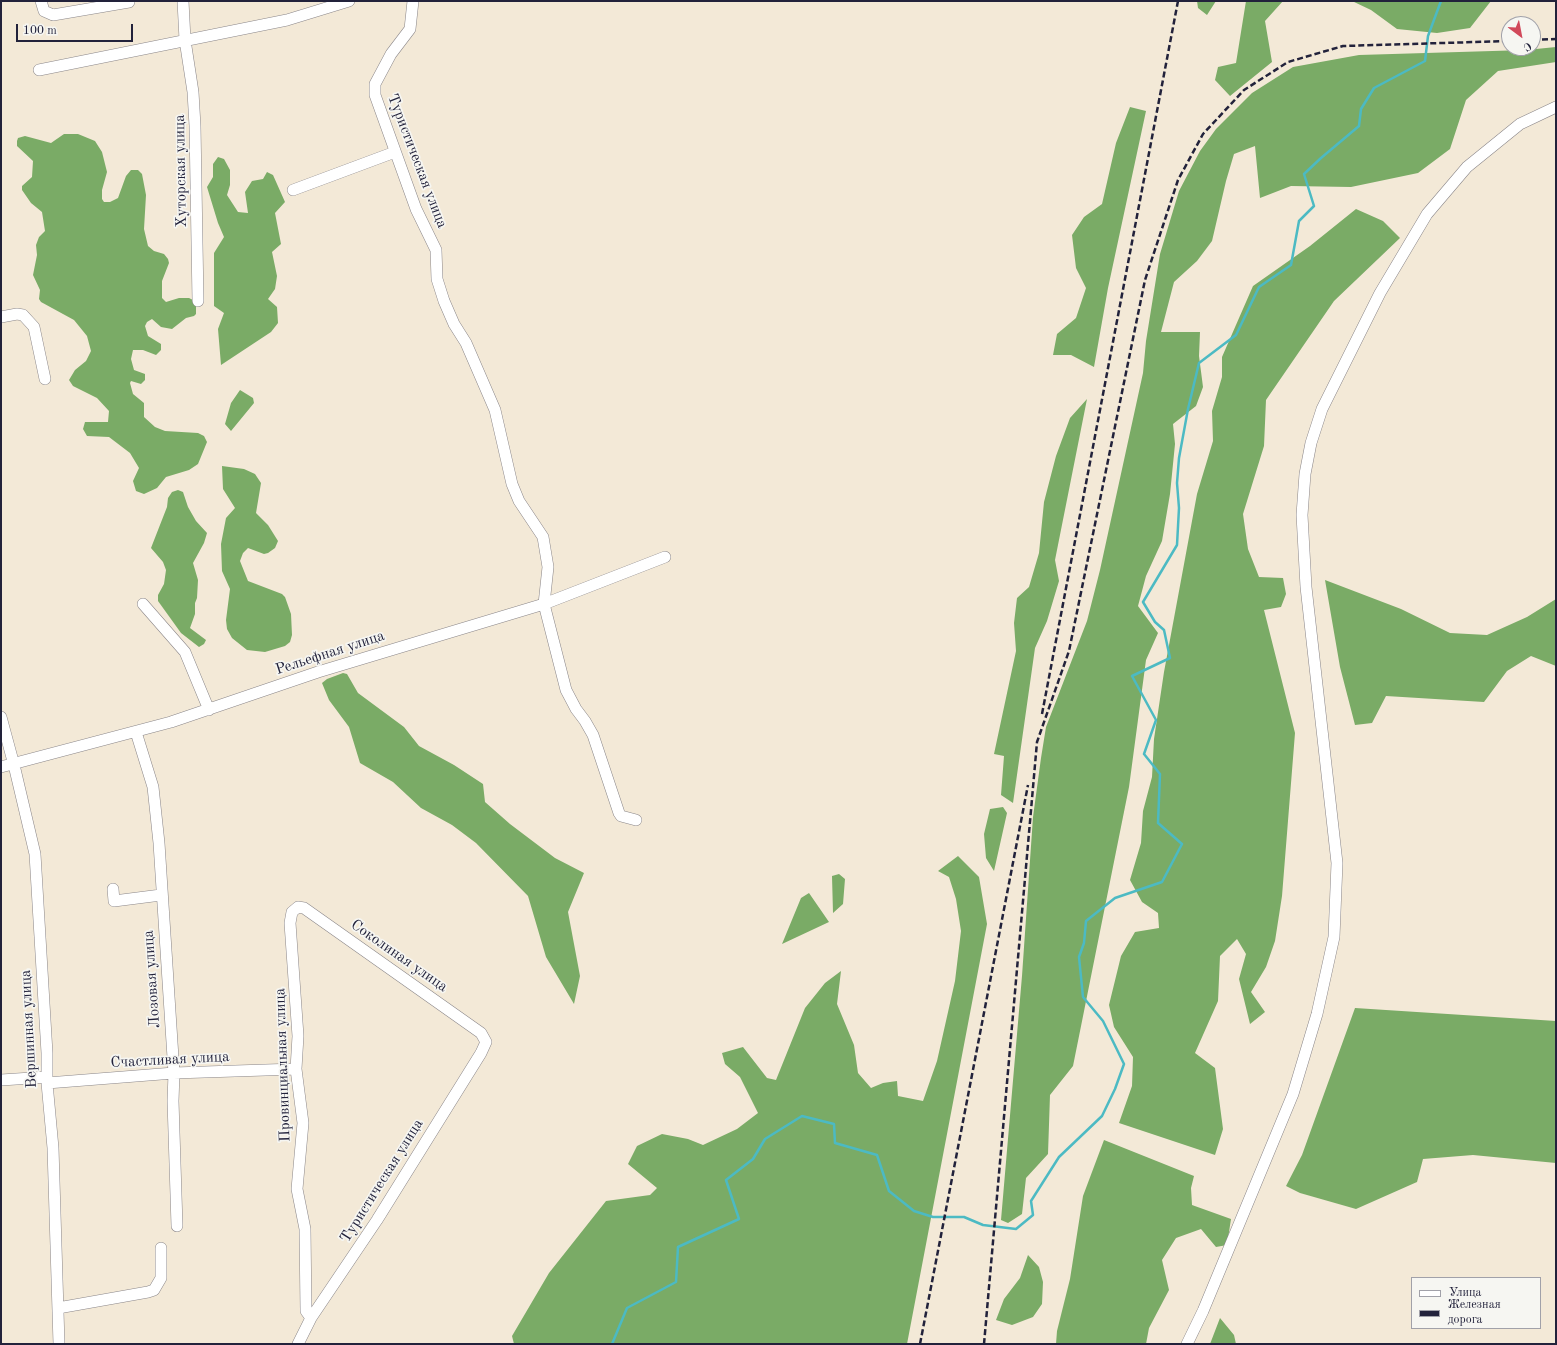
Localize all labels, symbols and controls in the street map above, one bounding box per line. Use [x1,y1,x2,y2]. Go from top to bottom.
scale bar [18,16,135,42]
north arrow [1501,16,1541,56]
text: 100 m [23,25,57,37]
text: С [1521,39,1533,52]
street label: Туристическая улица [383,91,451,231]
street label: Хуторская улица [171,114,191,228]
street label: Рельефная улица [273,627,387,679]
street label: Соколиная улица [347,916,451,996]
street label: Лозовая улица [140,929,164,1029]
street label: Вершинная улица [17,969,41,1089]
street label: Провинциальная улица [271,988,295,1142]
street label: Счастливая улица [110,1048,230,1072]
street label: Туристическая улица [337,1116,427,1246]
legend [1411,1277,1541,1329]
text: Улица [1449,1287,1482,1299]
text: Железная дорога [1448,1299,1501,1326]

